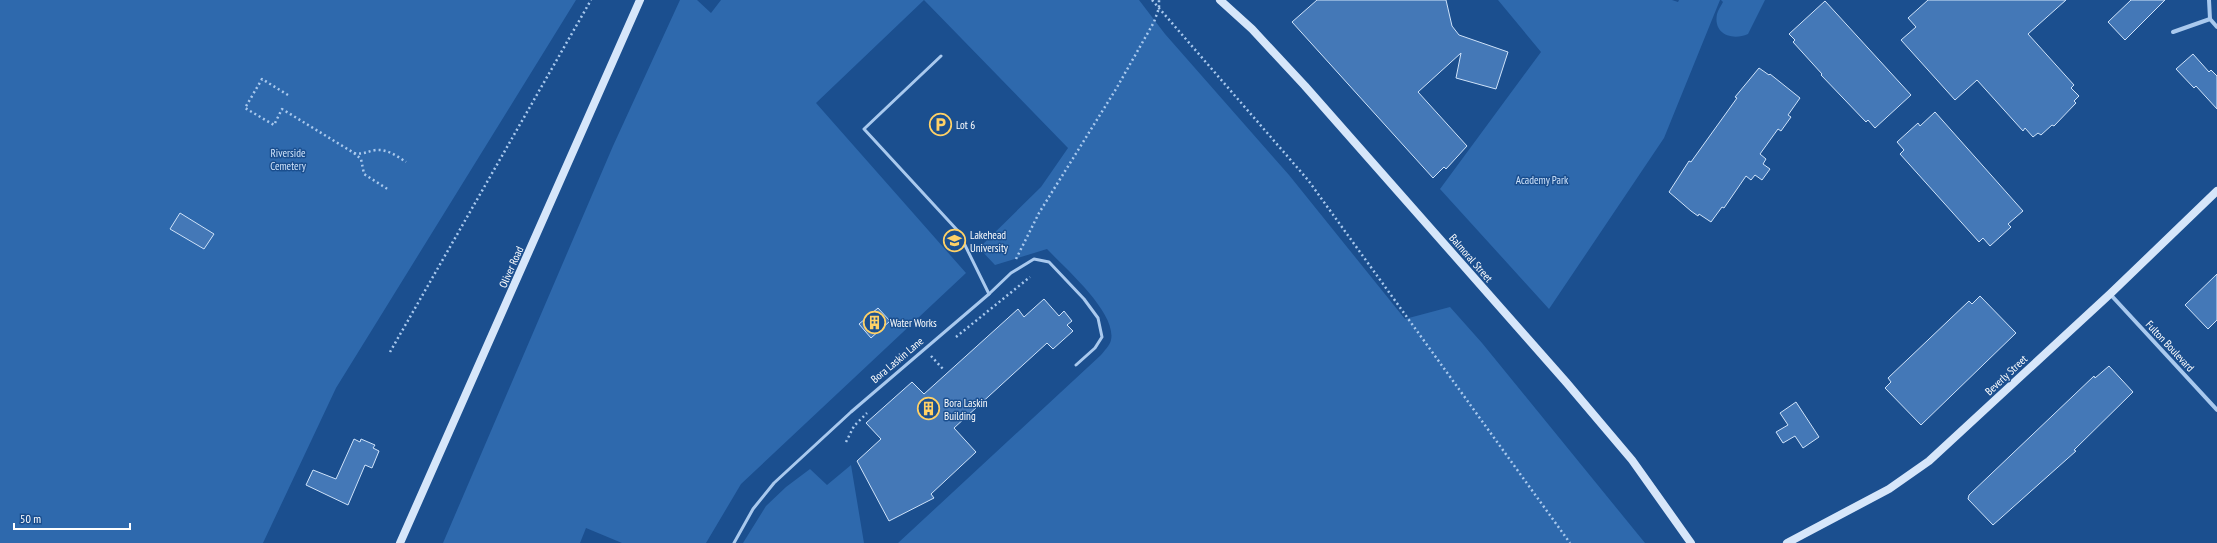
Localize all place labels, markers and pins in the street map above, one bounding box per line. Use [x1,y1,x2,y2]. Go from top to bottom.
parking icon: Lot 6 [928,112,954,138]
place label: Lot 6 [956,118,975,132]
school or university icon: Lakehead University [941,228,967,254]
place label: Lakehead University [970,228,1009,255]
building icon: Water Works [861,310,887,336]
place label: Water Works [890,316,937,330]
building icon: Bora Laskin Building [916,396,942,422]
place label: Bora Laskin Building [944,396,988,423]

